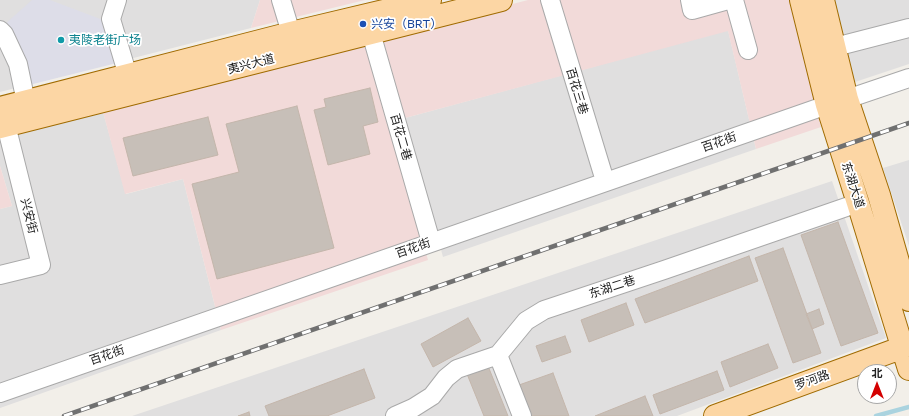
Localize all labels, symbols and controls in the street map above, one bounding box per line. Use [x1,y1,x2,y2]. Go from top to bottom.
place label: 兴安（BRT） [371,17,442,31]
marker: 兴安（BRT） [358,19,368,29]
place label: 夷陵老街广场 [69,33,141,47]
marker: 夷陵老街广场 [56,35,66,45]
street label: 夷兴大道 [226,51,276,77]
street label: 百花三巷 [563,66,591,116]
street label: 百花二巷 [387,112,415,162]
street label: 百花街 [700,129,738,155]
street label: 东湖大道 [839,160,867,210]
street label: 兴安街 [18,197,40,235]
street label: 百花街 [394,235,432,261]
street label: 东湖二巷 [587,273,637,301]
street label: 百花街 [88,342,126,368]
north arrow [857,364,897,404]
text: 北 [872,366,883,379]
street label: 罗河路 [793,367,831,393]

